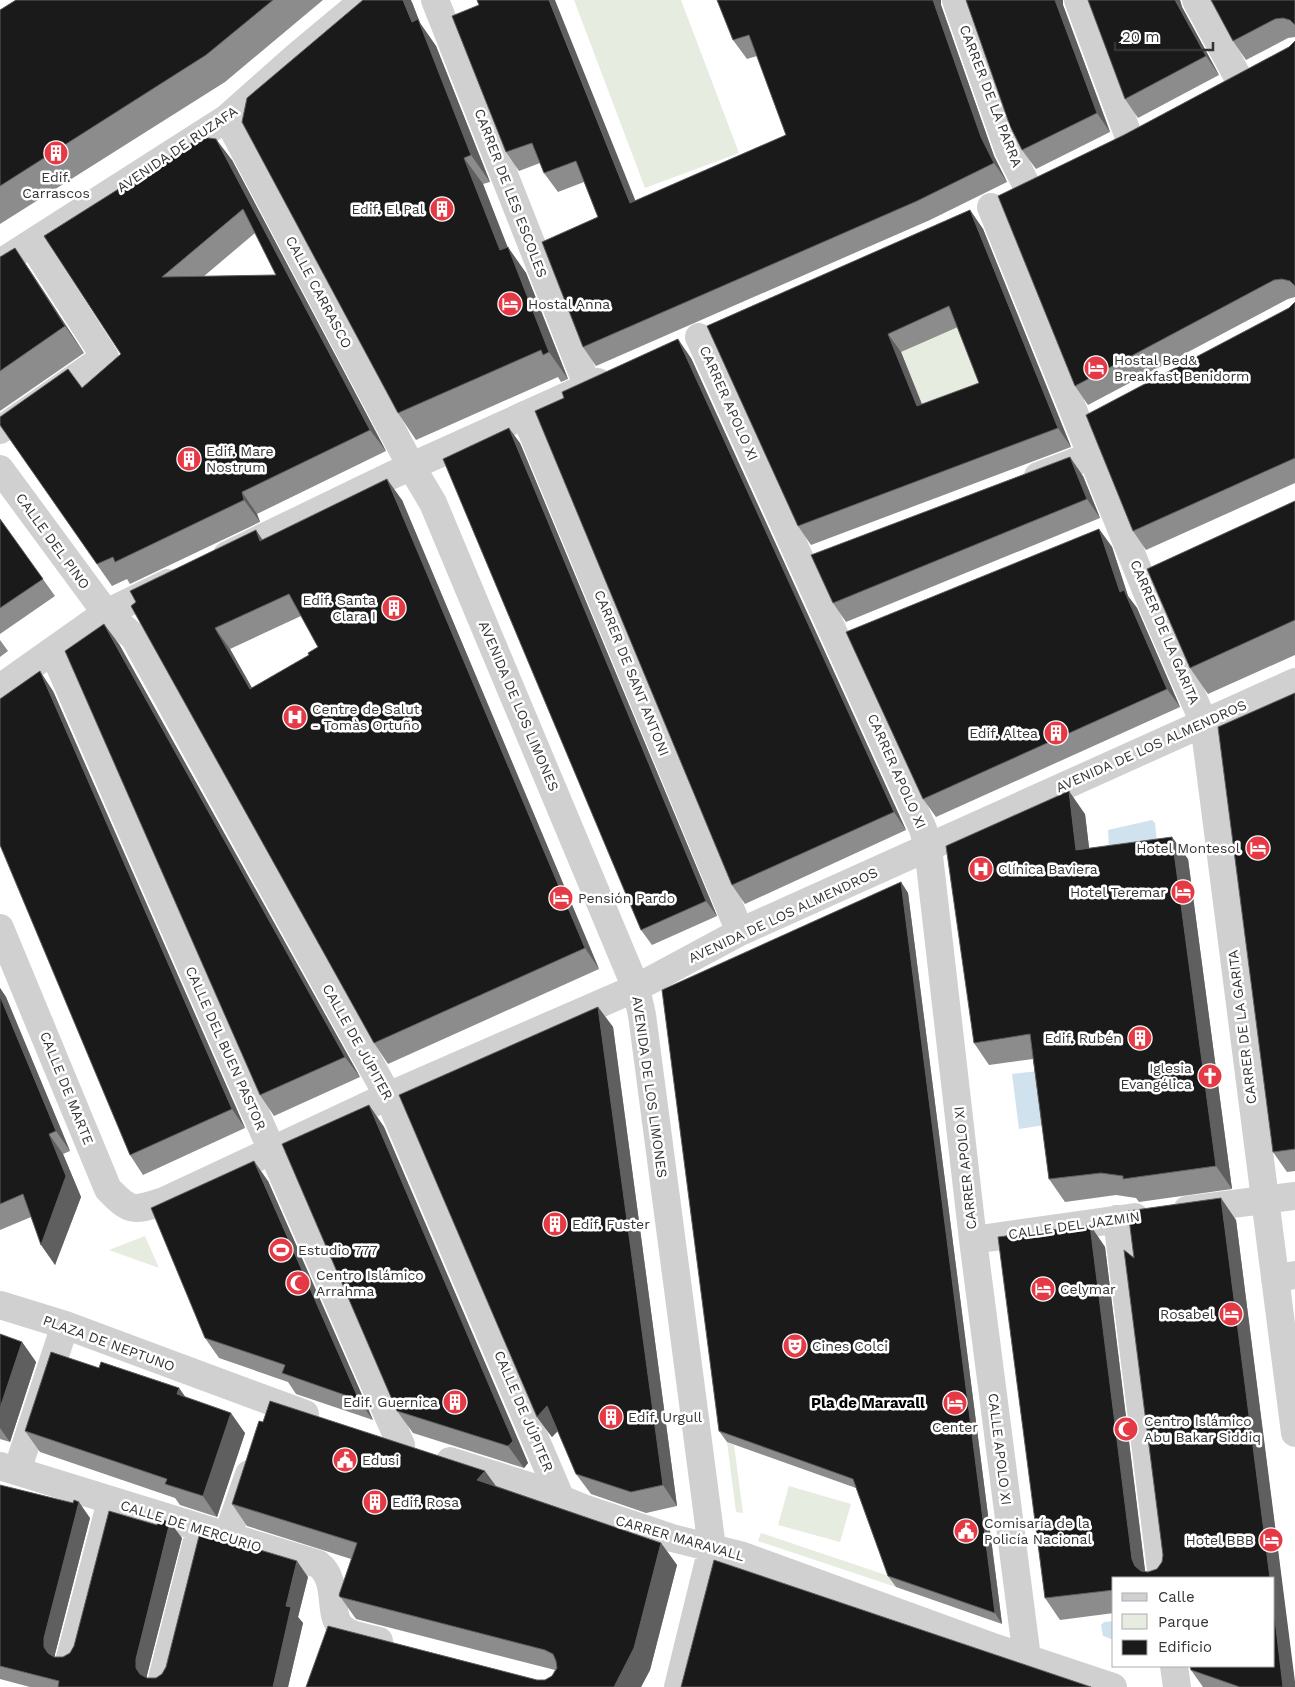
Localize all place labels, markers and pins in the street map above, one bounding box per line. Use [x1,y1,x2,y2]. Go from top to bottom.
building icon: Edif. Carrascos [43,140,69,166]
place label: Edif. Carrascos [22,169,90,201]
building icon: Edif. El Pal [429,196,455,222]
place label: Edif. El Pal [351,201,425,217]
hotel icon: Hostal Anna [497,291,523,317]
place label: Hostal Anna [528,296,610,312]
place label: Hostal Bed& Breakfast Benidorm [1114,352,1249,384]
hotel icon: Hostal Bed& Breakfast Benidorm [1083,355,1109,381]
place label: Edif. Mare Nostrum [206,443,274,475]
building icon: Edif. Mare Nostrum [176,446,202,472]
place label: Edif. Santa Clara I [303,592,376,624]
building icon: Edif. Santa Clara I [381,595,407,621]
place label: Centre de Salut - Tomàs Ortuño [312,701,420,733]
hospital icon: Centre de Salut - Tomàs Ortuño [282,704,308,730]
building icon: Edif. Altea [1043,720,1069,746]
place label: Edif. Altea [969,725,1038,741]
hotel icon: Hotel Montesol [1245,835,1271,861]
place label: Hotel Montesol [1136,840,1241,856]
hospital icon: Clínica Baviera [968,856,994,882]
place label: Clínica Baviera [998,861,1098,877]
hotel icon: Hotel Teremar [1170,879,1196,905]
place label: Hotel Teremar [1070,884,1166,900]
hotel icon: Pensión Pardo [548,885,574,911]
place label: Pensión Pardo [578,890,675,906]
building icon: Edif. Rubén [1127,1025,1153,1051]
place label: Edif. Rubén [1044,1030,1122,1046]
place label: Iglesia Evangélica [1121,1060,1192,1092]
church icon: Iglesia Evangélica [1197,1063,1223,1089]
building icon: Edif. Fuster [542,1211,568,1237]
place label: Edif. Fuster [572,1216,650,1232]
sports icon: Estudio 777 [268,1237,294,1263]
place label: Estudio 777 [298,1242,378,1258]
place label: Centro Islámico Arrahma [316,1267,424,1299]
mosque icon: Centro Islámico Arrahma [285,1270,311,1296]
hotel icon: Celymar [1030,1276,1056,1302]
place label: Celymar [1060,1281,1116,1297]
hotel icon: Rosabel [1218,1301,1244,1327]
place label: Rosabel [1160,1306,1215,1322]
theatre icon: Cines Colci [782,1333,808,1359]
place label: Cines Colci [812,1338,888,1354]
building icon: Edif. Guernica [442,1389,468,1415]
hotel icon: Center [942,1390,968,1416]
place label: Edif. Guernica [343,1394,438,1410]
building icon: Edif. Urgull [598,1404,624,1430]
place label: Edif. Urgull [628,1409,703,1425]
place label: Centro Islámico Abu Bakar Siddiq [1144,1413,1261,1445]
mosque icon: Centro Islámico Abu Bakar Siddiq [1113,1416,1139,1442]
place label: Center [932,1419,978,1435]
public building icon: Edusi [332,1447,358,1473]
place label: Edusi [362,1452,399,1468]
building icon: Edif. Rosa [362,1489,388,1515]
place label: Edif. Rosa [392,1494,459,1510]
place label: Comisaría de la Policía Nacional [984,1515,1092,1547]
public building icon: Comisaría de la Policía Nacional [953,1518,979,1544]
hotel icon: Hotel BBB [1258,1527,1284,1553]
place label: Hotel BBB [1186,1532,1254,1548]

